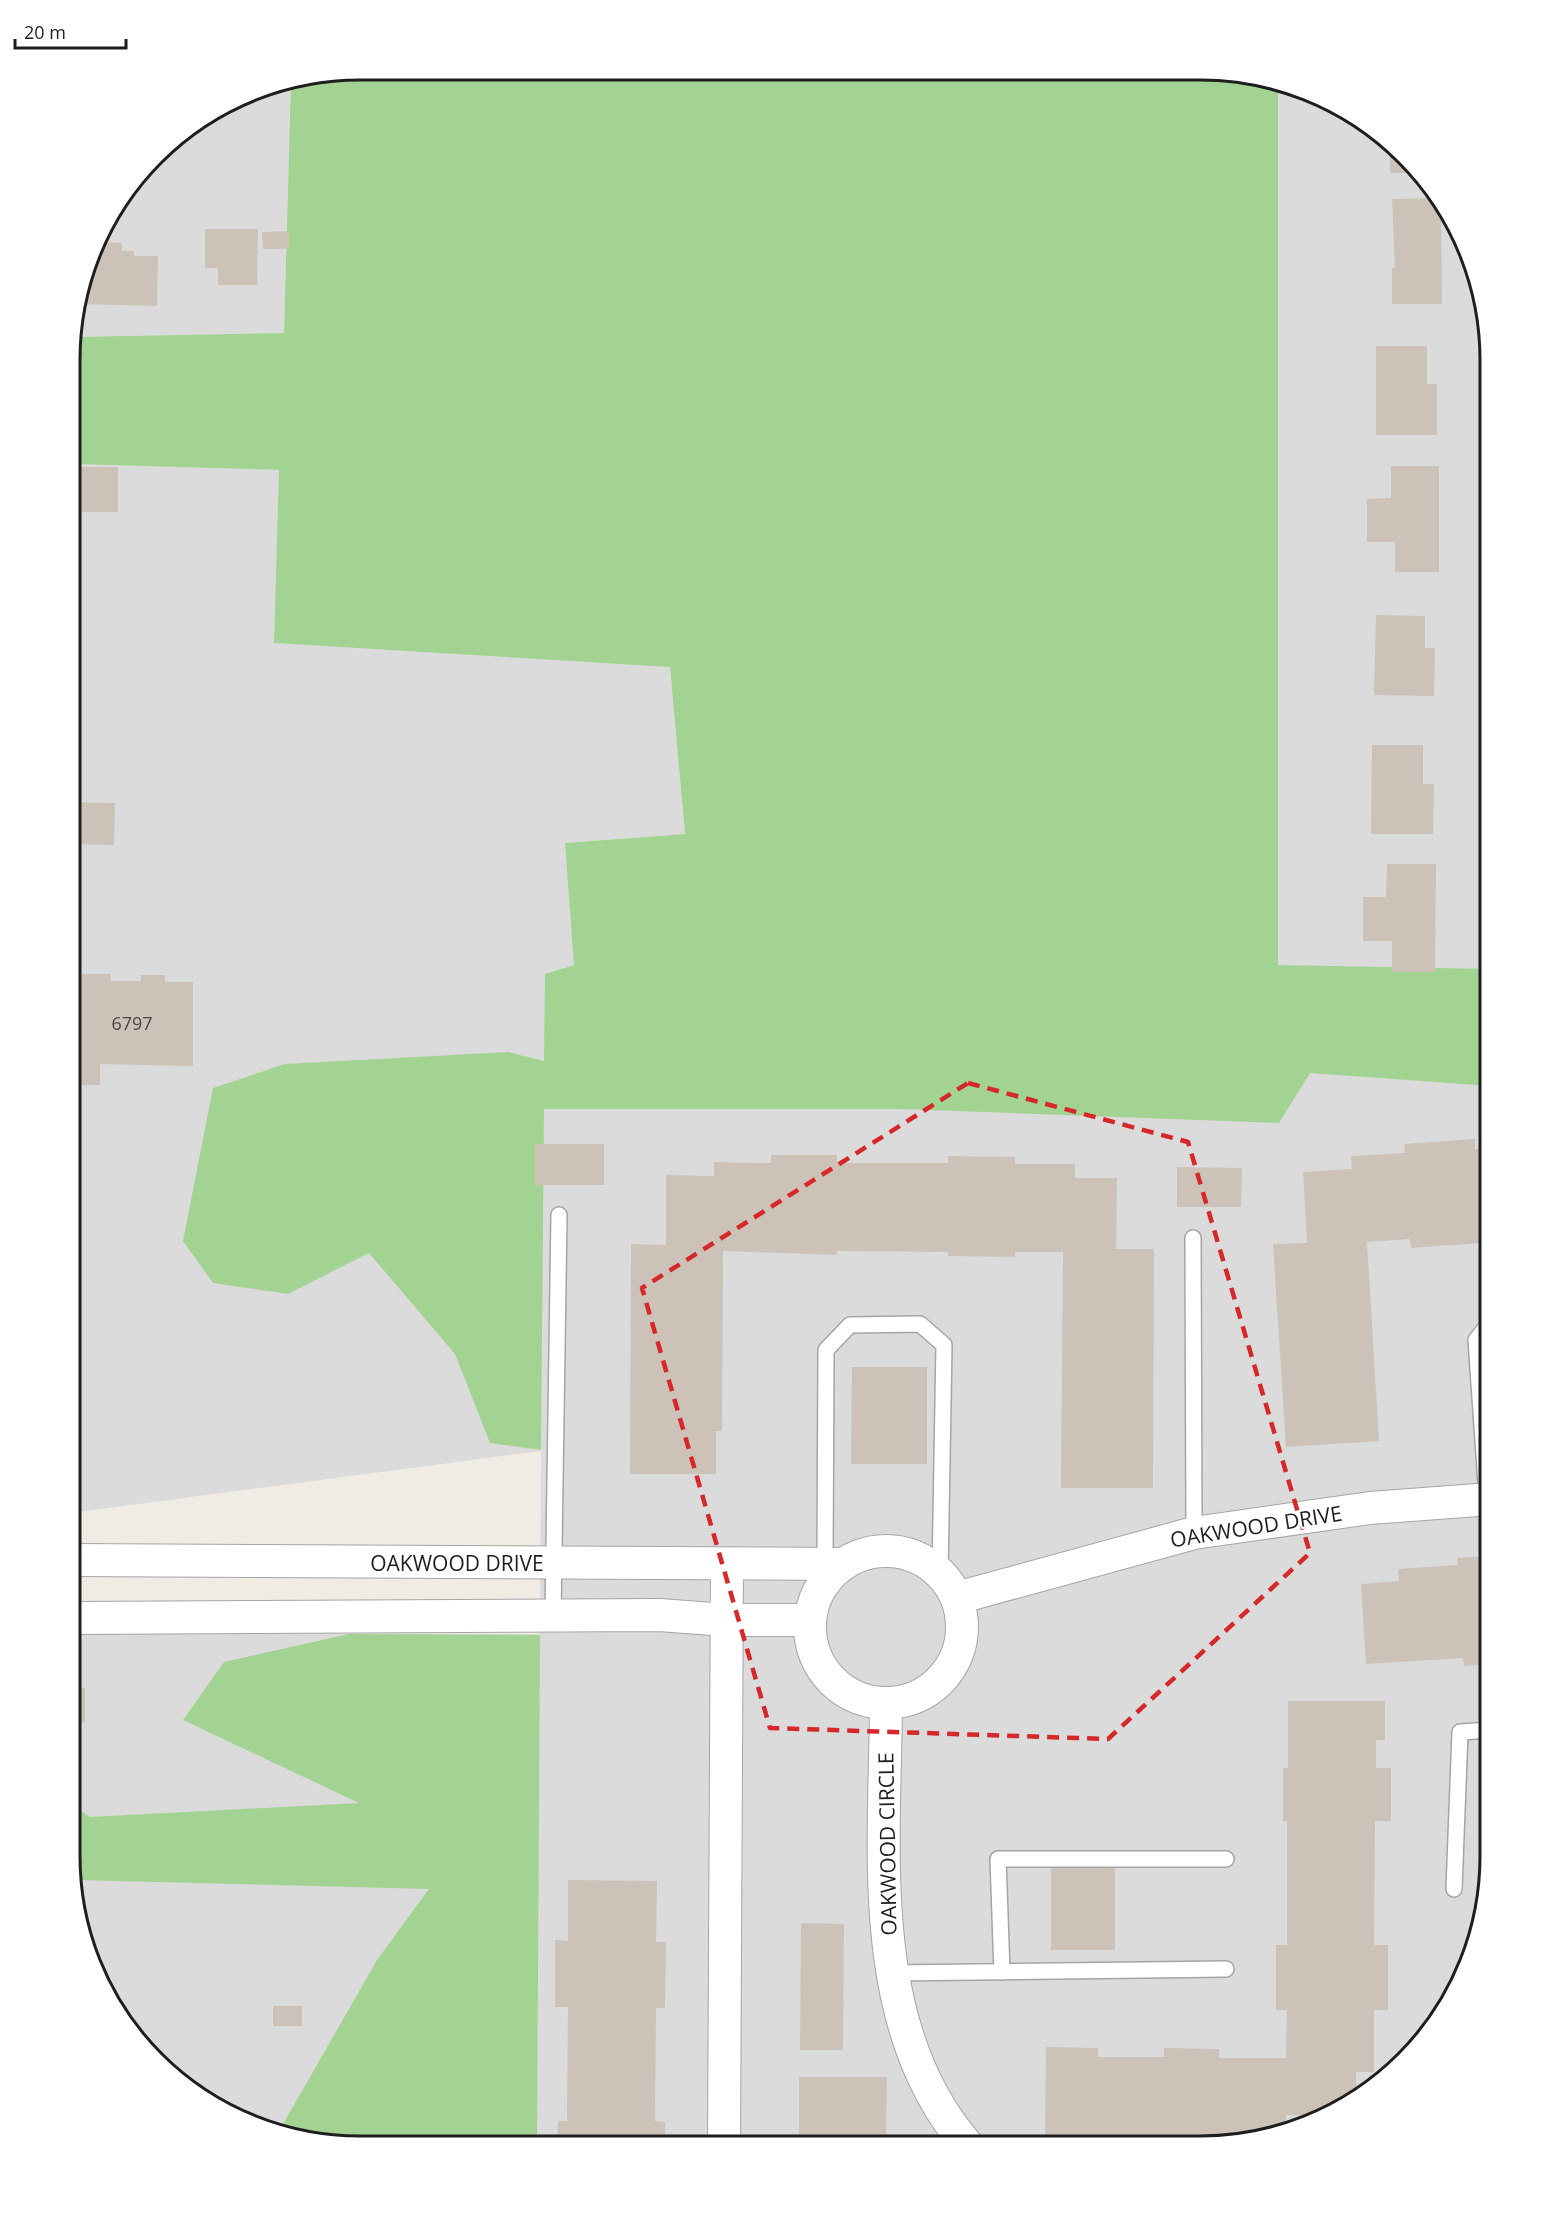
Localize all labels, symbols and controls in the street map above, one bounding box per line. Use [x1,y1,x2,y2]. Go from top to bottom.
scale bar [15,12,126,50]
text: 20 m [24,20,66,44]
house number: 6797 [111,1011,153,1035]
street label: OAKWOOD DRIVE [1168,1499,1344,1553]
street label: OAKWOOD DRIVE [370,1549,544,1577]
street label: OAKWOOD CIRCLE [871,1752,903,1936]

